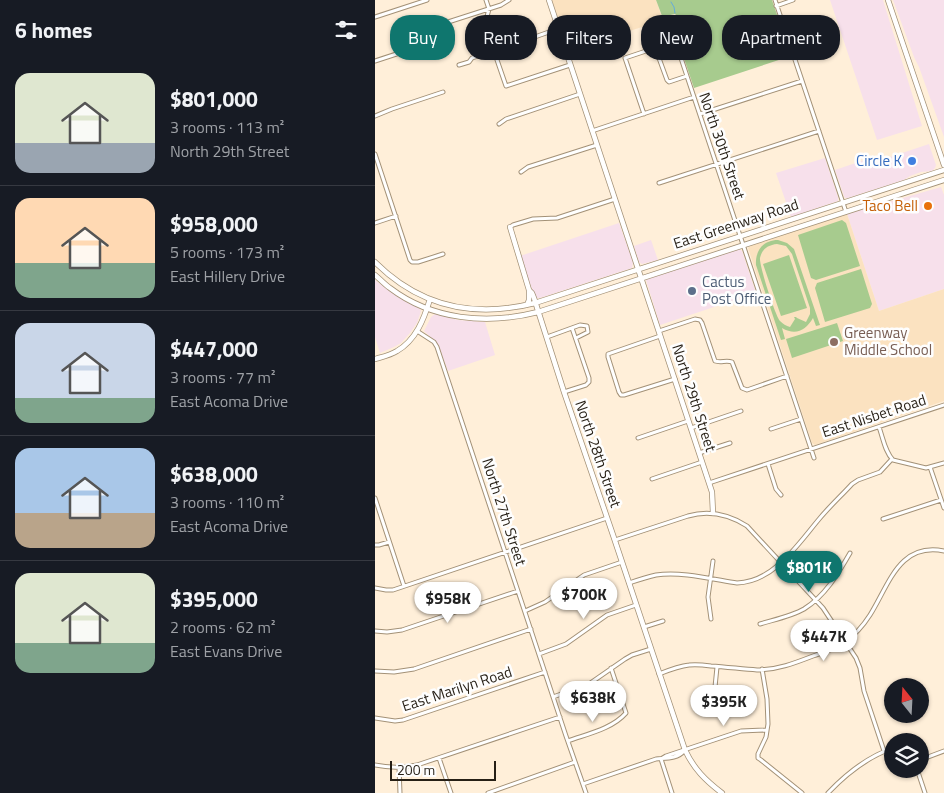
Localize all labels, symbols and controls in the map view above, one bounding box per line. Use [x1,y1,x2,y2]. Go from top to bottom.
text: 6 homes [15,14,92,46]
chip: Buy [390,15,455,60]
chip: Rent [465,15,537,60]
chip: Filters [547,15,631,60]
chip: New [641,15,712,60]
chip: Apartment [722,15,840,60]
icon: filters [332,16,360,44]
text: $801,000 [170,83,258,115]
street label: North 30th Street [693,89,752,203]
icon: home [55,93,115,153]
text: 3 rooms · 113 m² [170,115,284,139]
text: North 29th Street [170,139,289,163]
place label: Circle K [856,149,902,172]
marker: Circle K [906,155,918,167]
street label: East Greenway Road [670,192,801,255]
place label: Taco Bell [863,194,918,217]
marker: Taco Bell [922,200,934,212]
text: $958,000 [170,208,258,240]
icon: home [55,218,115,278]
text: 5 rooms · 173 m² [170,240,284,264]
text: East Hillery Drive [170,264,285,288]
place label: Cactus Post Office [702,270,771,310]
marker: Cactus Post Office [686,285,698,297]
place label: Greenway Middle School [844,321,932,361]
text: $447,000 [170,333,258,365]
marker: Greenway Middle School [828,336,840,348]
street label: North 29th Street [666,341,723,455]
icon: home [55,343,115,403]
text: 3 rooms · 77 m² [170,365,275,389]
street label: East Nisbet Road [819,388,929,443]
text: East Acoma Drive [170,389,288,413]
street label: North 28th Street [569,397,628,511]
street label: North 27th Street [476,455,533,569]
text: $638,000 [170,458,258,490]
icon: home [55,468,115,528]
text: 3 rooms · 110 m² [170,490,284,514]
text: East Acoma Drive [170,514,288,538]
pin: $801K [774,550,844,593]
text: $801K [786,555,832,579]
pin: $700K [549,578,619,620]
pin: $958K [413,582,483,624]
text: $700K [561,582,607,606]
text: $395,000 [170,583,258,615]
text: $958K [425,586,471,610]
icon: home [55,593,115,653]
text: 2 rooms · 62 m² [170,615,275,639]
pin: $447K [789,620,859,662]
text: $447K [801,624,847,648]
text: East Evans Drive [170,639,282,663]
street label: East Marilyn Road [399,660,515,717]
north arrow [884,678,929,722]
map controls [884,678,929,778]
pin: $638K [558,680,628,723]
pin: $395K [689,684,759,727]
text: $638K [570,685,616,709]
text: $395K [701,689,747,713]
button: layers [884,733,929,778]
scale bar [390,758,496,781]
text: 200 m [397,759,435,780]

